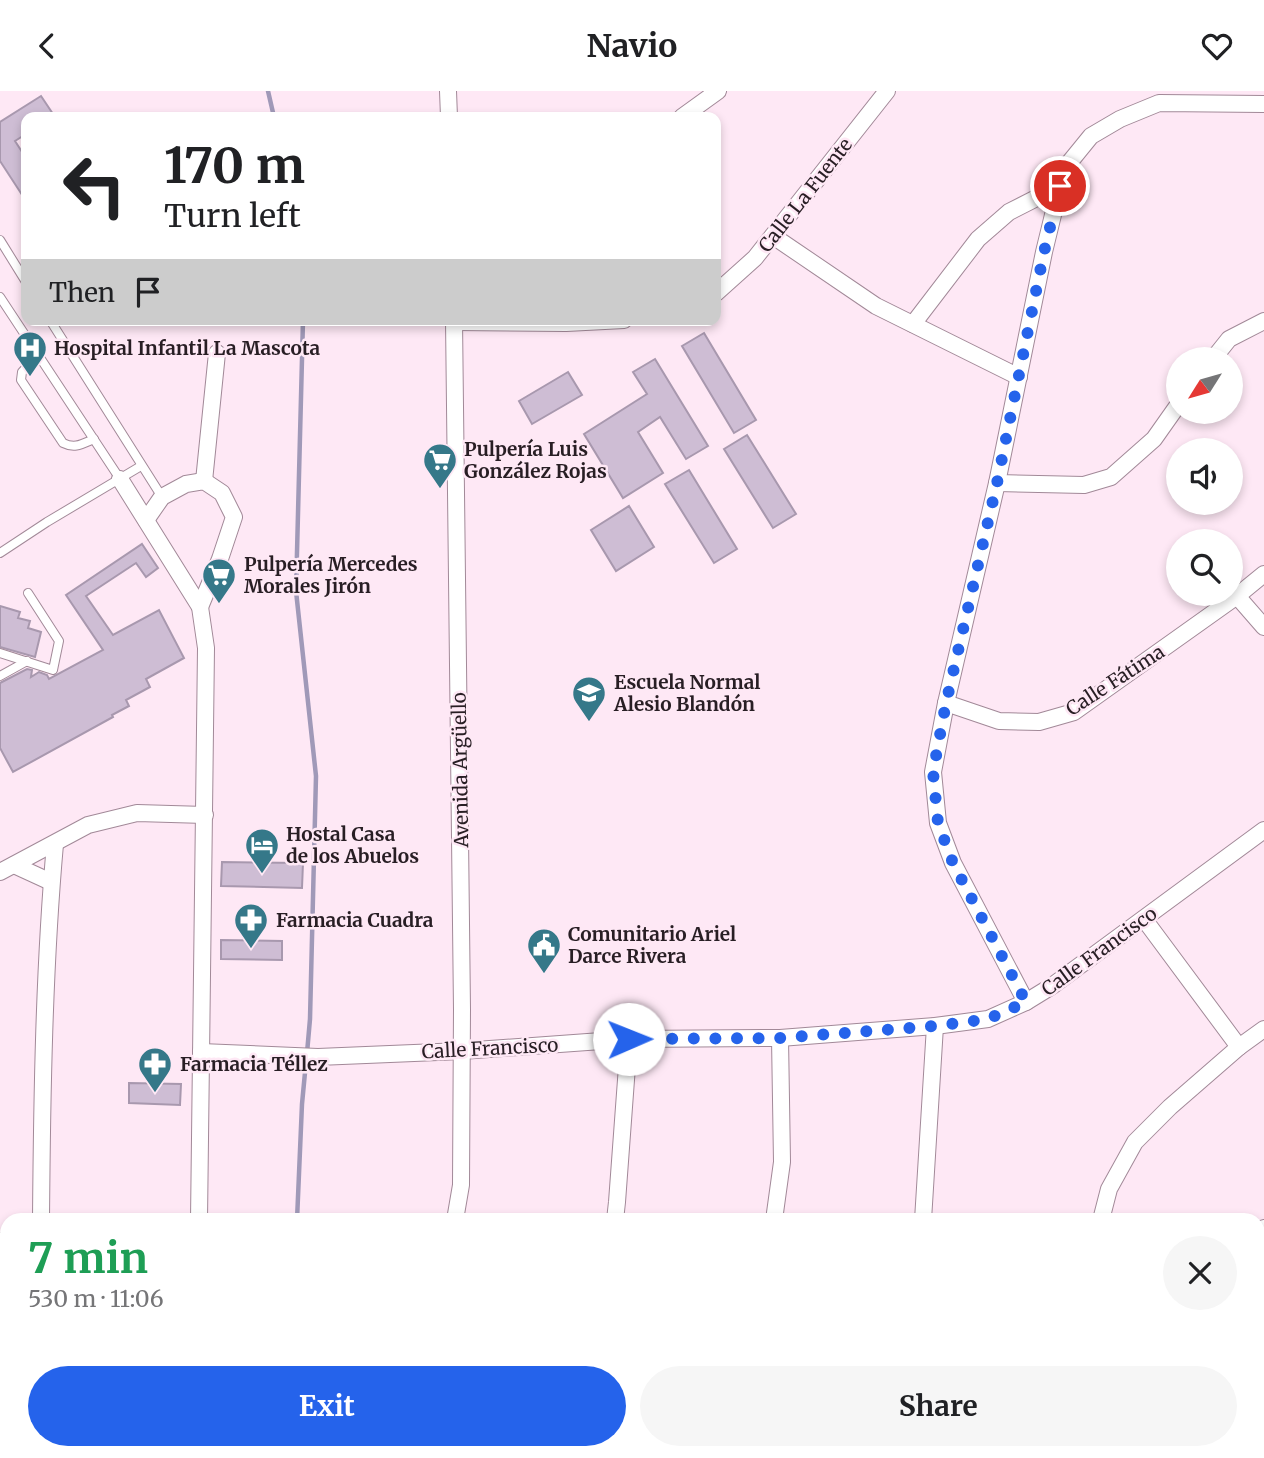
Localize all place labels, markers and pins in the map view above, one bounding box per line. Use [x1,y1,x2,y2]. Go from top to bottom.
pin [1030,156,1090,216]
hospital icon: Hospital Infantil La Mascota [11,329,49,378]
place label: Hospital Infantil La Mascota [54,336,321,360]
place label: Pulpería Luis González Rojas [464,437,607,483]
supermarket icon: Pulpería Luis González Rojas [421,441,459,490]
place label: Pulpería Mercedes Morales Jirón [244,552,418,598]
supermarket icon: Pulpería Mercedes Morales Jirón [200,556,238,605]
place label: Escuela Normal Alesio Blandón [613,670,761,716]
school or university icon: Escuela Normal Alesio Blandón [570,674,608,723]
place label: Hostal Casa de los Abuelos [286,822,419,868]
hotel icon: Hostal Casa de los Abuelos [243,826,281,875]
pharmacy icon: Farmacia Cuadra [232,901,270,950]
place label: Farmacia Cuadra [276,908,434,932]
place label: Comunitario Ariel Darce Rivera [568,922,736,968]
public building icon: Comunitario Ariel Darce Rivera [525,926,563,975]
pharmacy icon: Farmacia Téllez [136,1045,174,1094]
place label: Farmacia Téllez [180,1052,328,1076]

